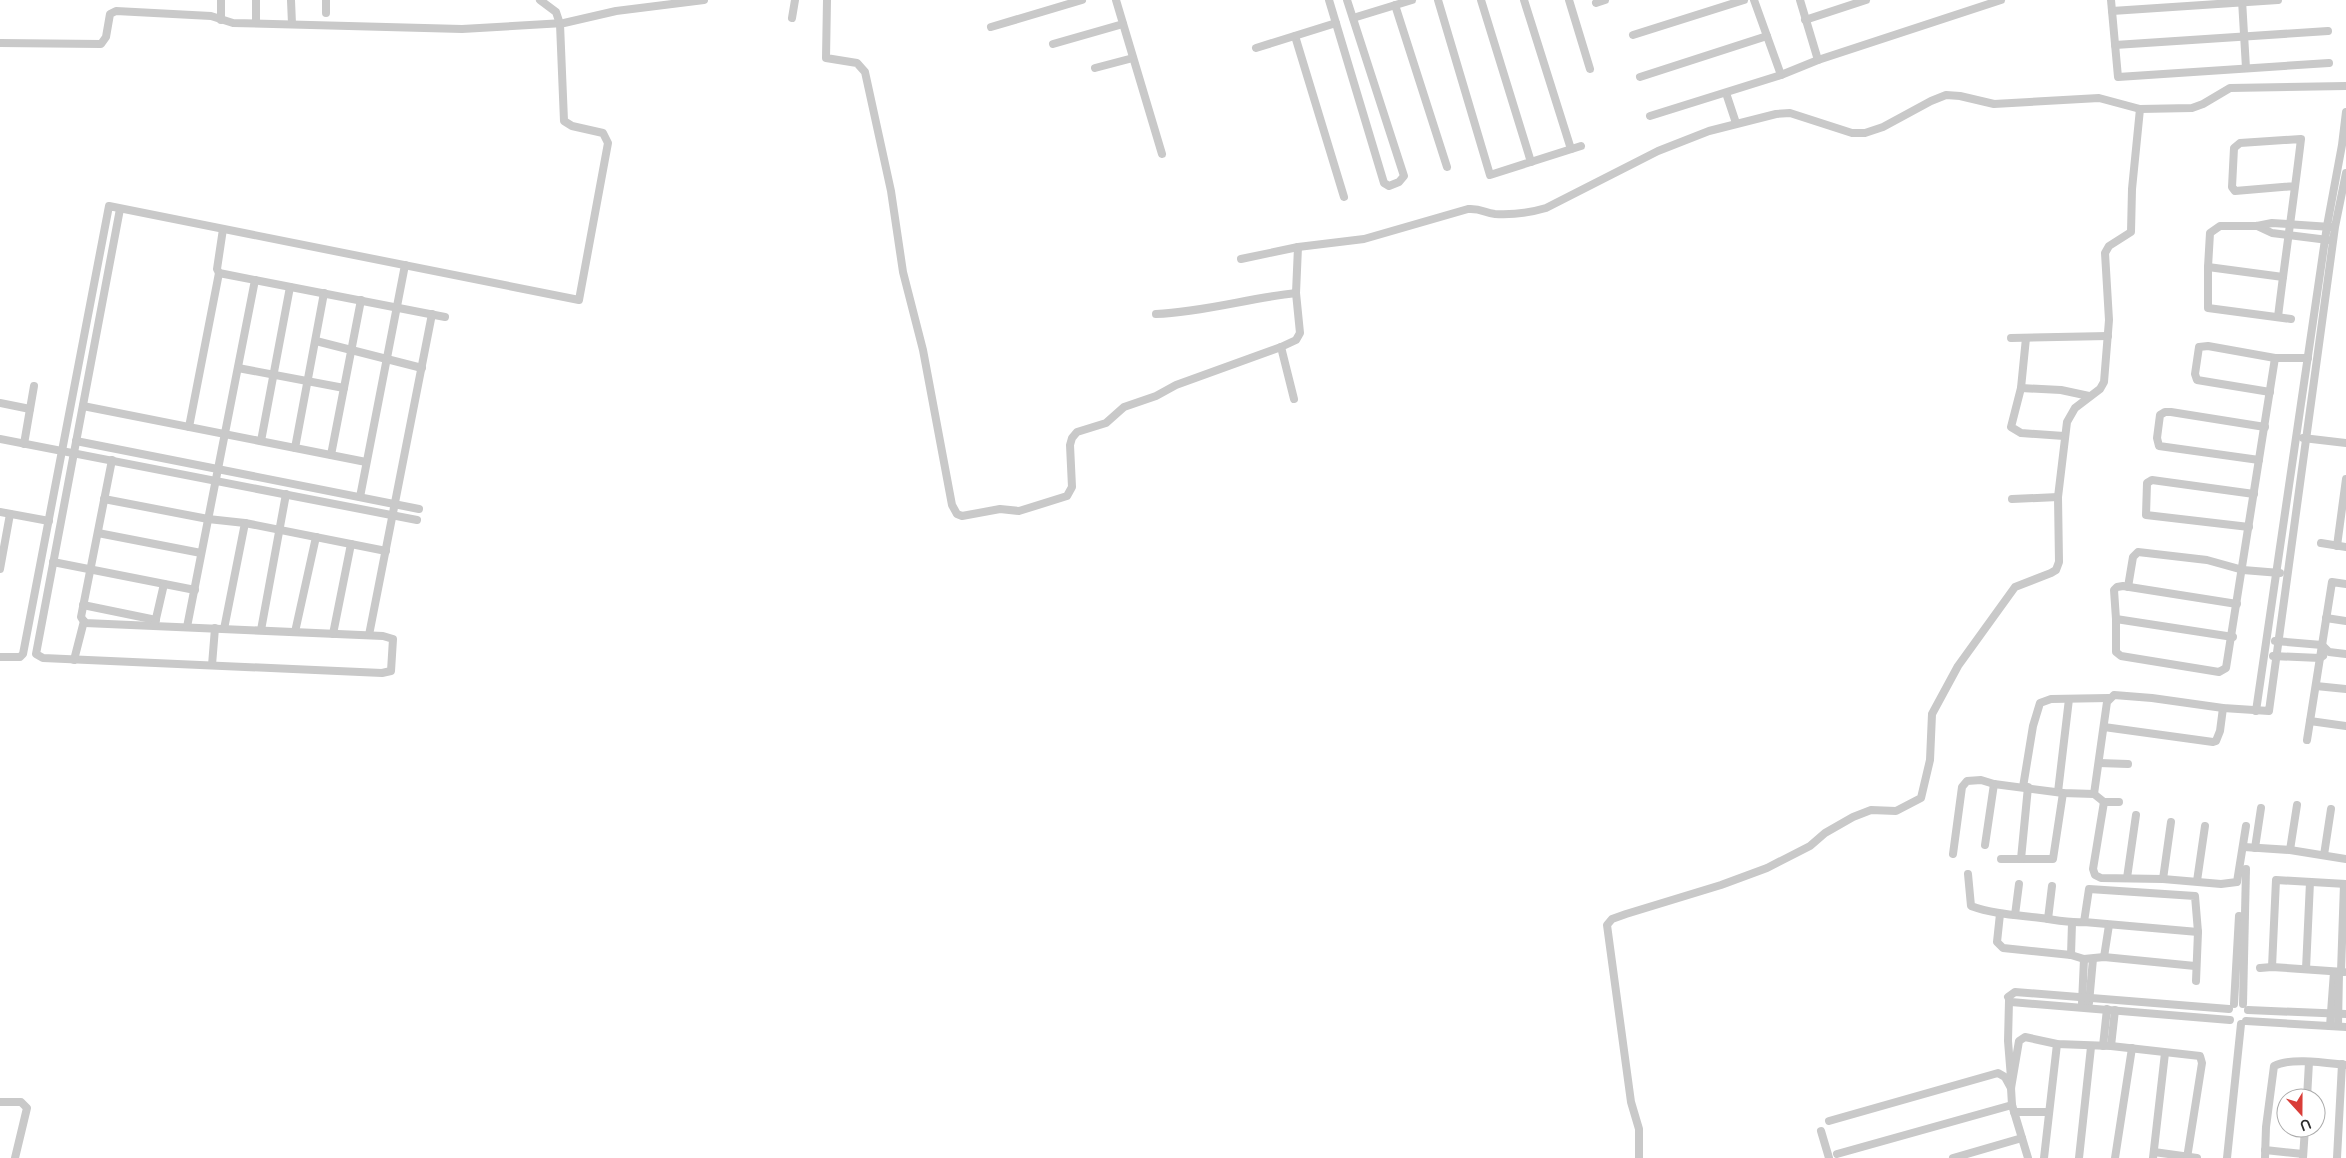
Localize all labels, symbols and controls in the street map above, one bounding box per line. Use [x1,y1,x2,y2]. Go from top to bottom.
north arrow [2276,1088,2326,1138]
text: U [2297,1115,2313,1135]

